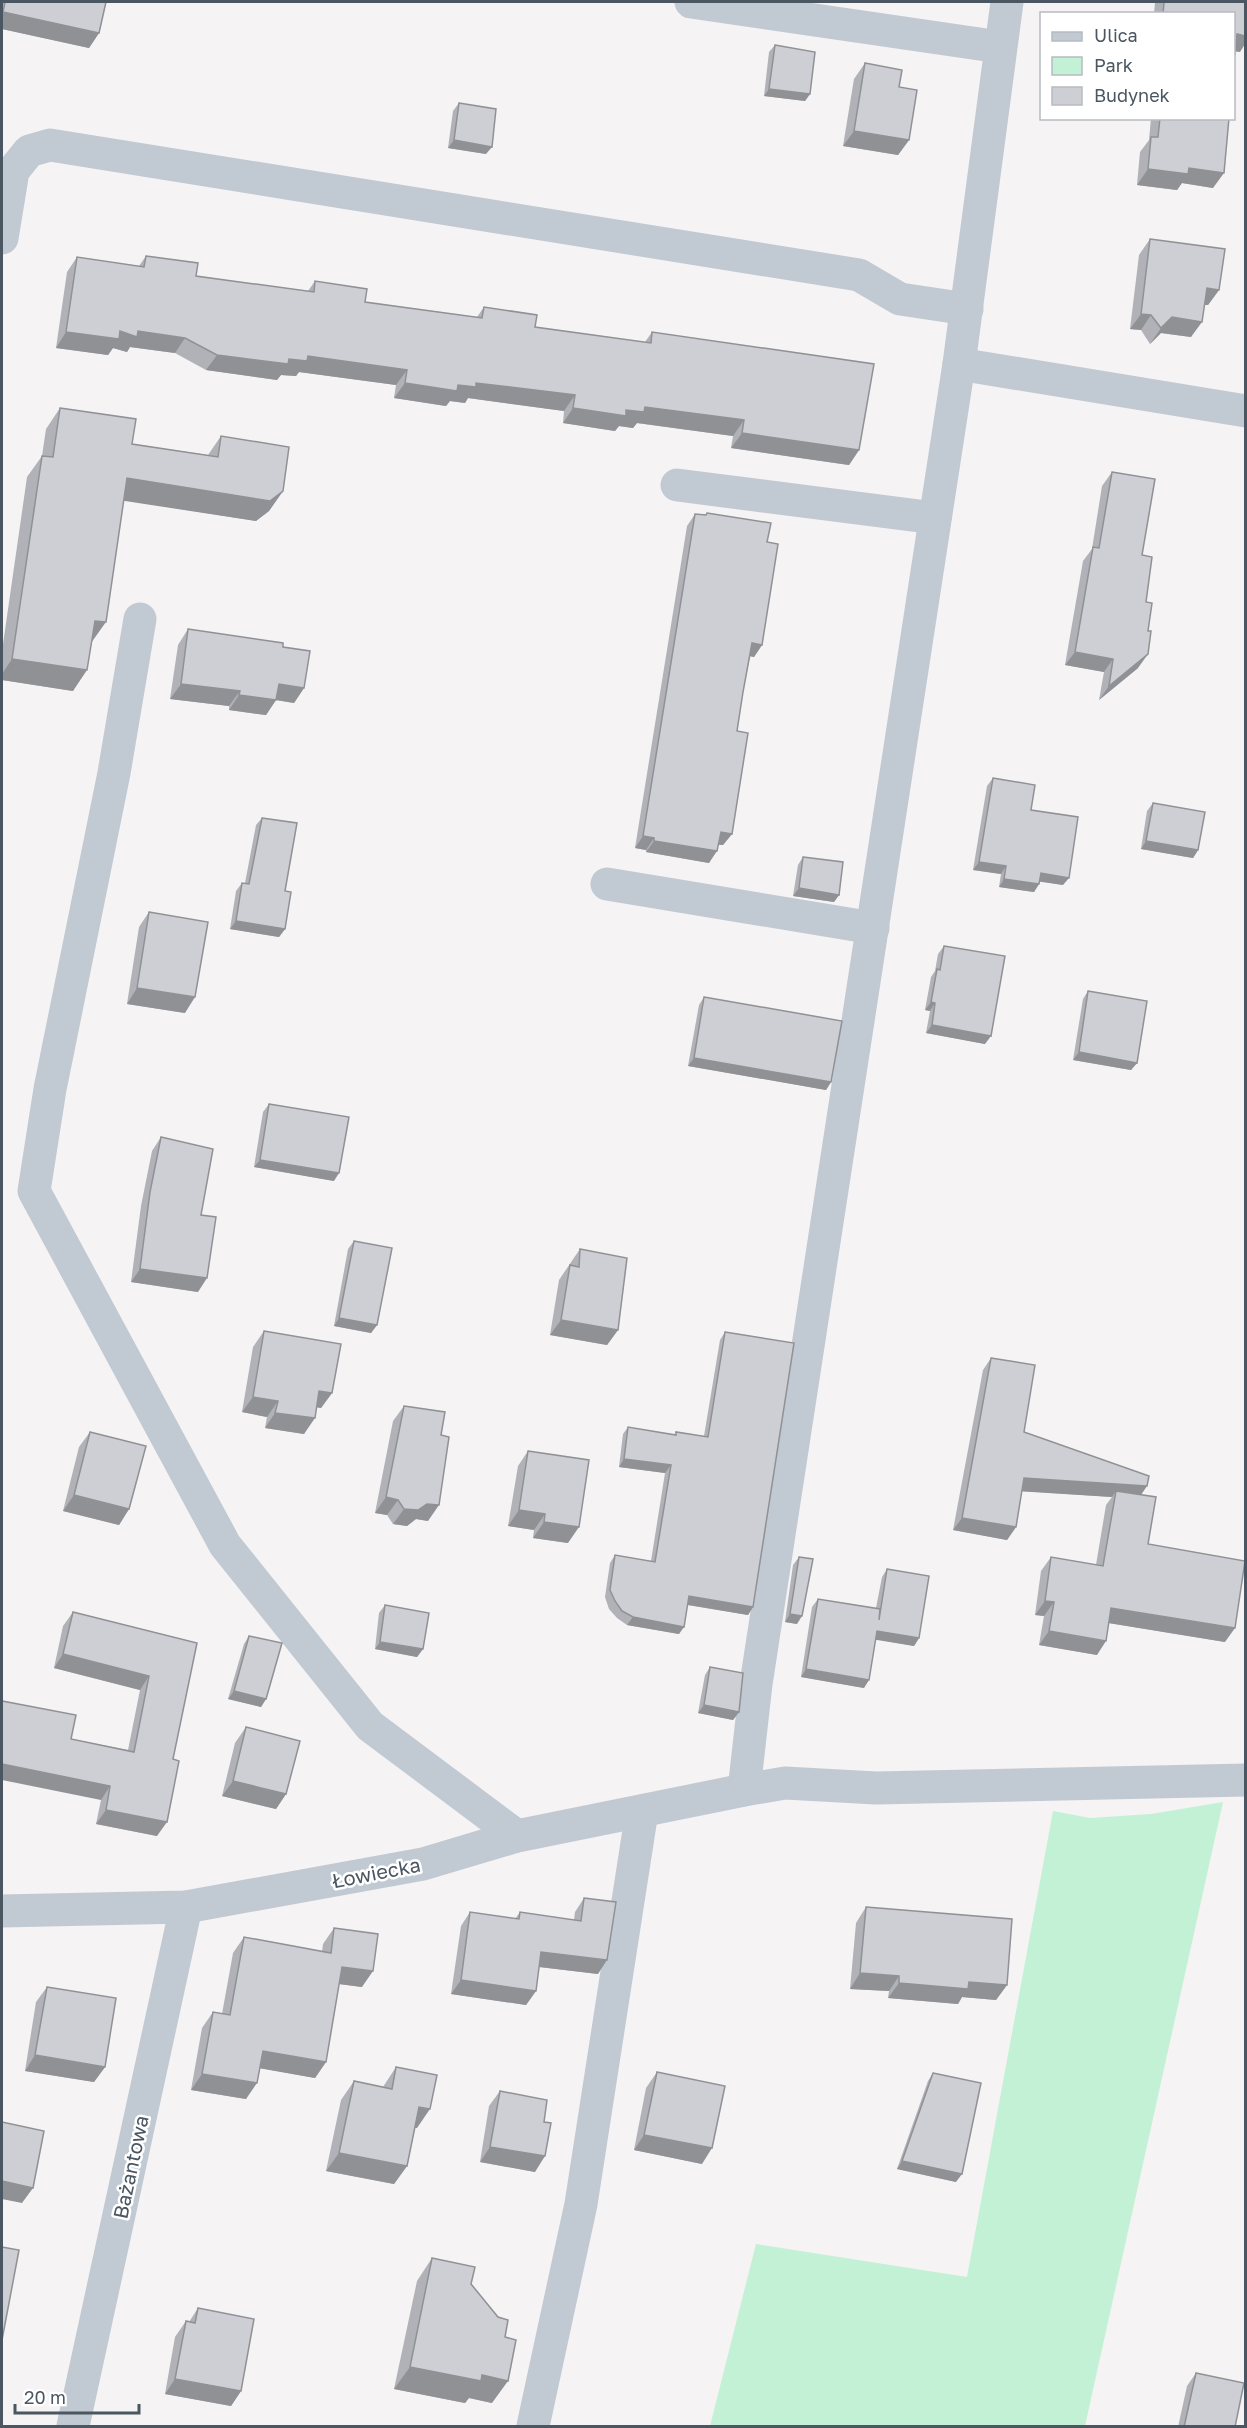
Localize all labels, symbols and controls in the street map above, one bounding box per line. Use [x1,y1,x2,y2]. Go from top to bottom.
legend [1040,12,1235,120]
text: Ulica [1094,24,1138,46]
text: Park [1094,54,1133,76]
text: Budynek [1094,84,1170,106]
street label: Łowiecka [330,1852,422,1892]
street label: Bażantowa [107,2113,153,2221]
scale bar [15,2377,140,2415]
text: 20 m [24,2386,66,2408]

